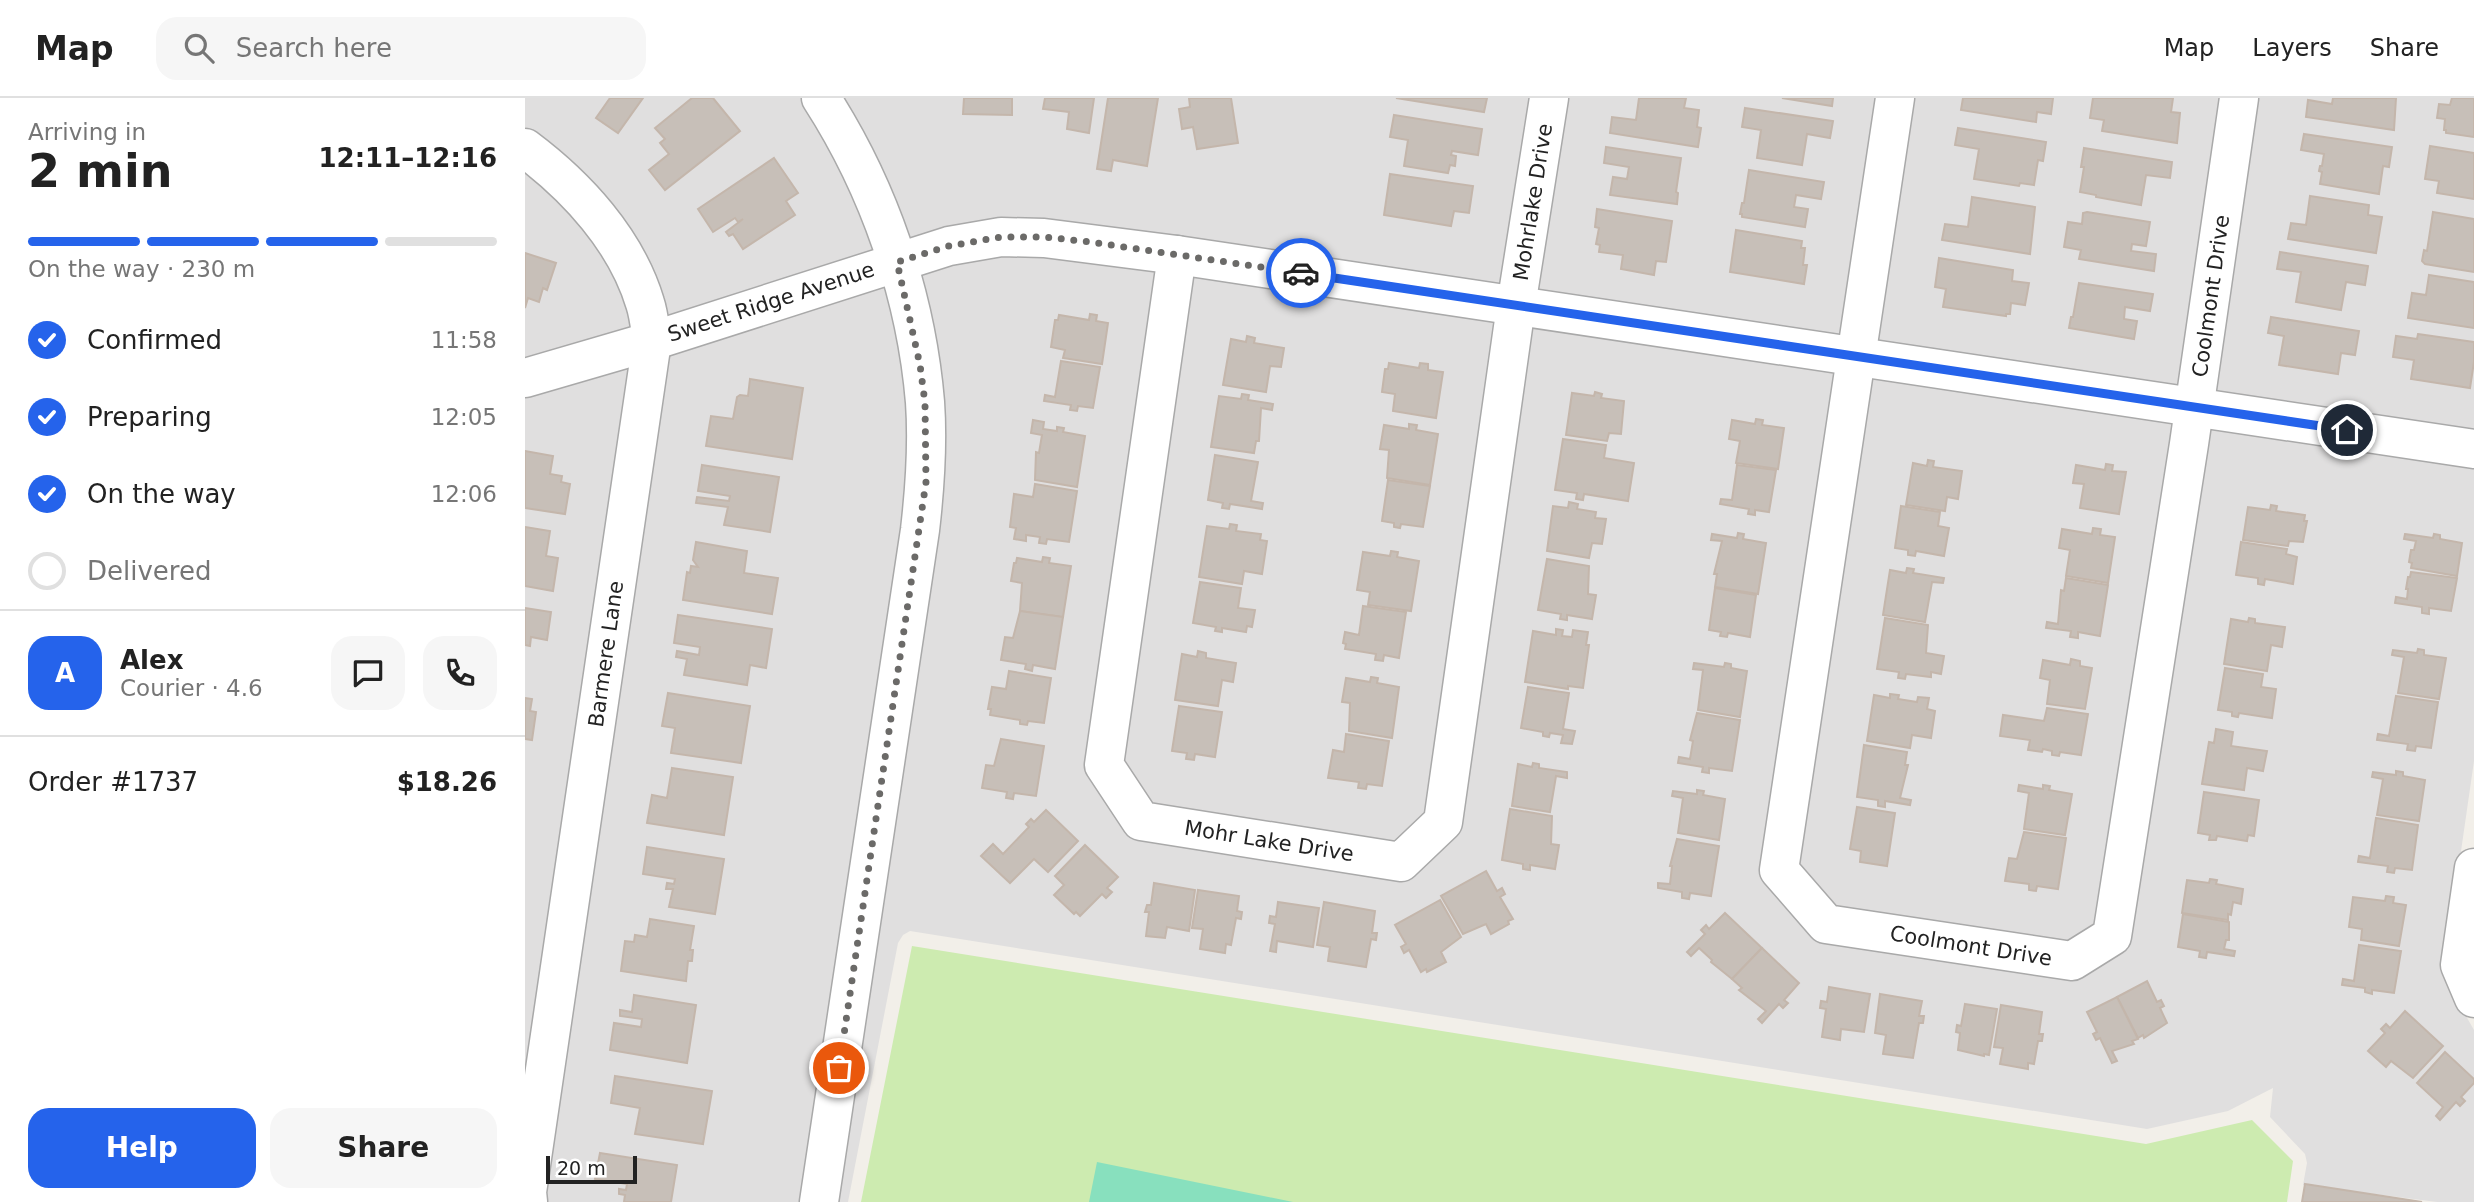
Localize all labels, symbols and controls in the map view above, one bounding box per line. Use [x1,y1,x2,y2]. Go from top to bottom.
search box [156,17,646,80]
text: Map [35,29,114,68]
icon: search [180,29,218,67]
text: Search here [236,33,392,63]
text: Map [2164,34,2214,62]
text: Layers [2252,34,2332,62]
text: Share [2370,34,2439,62]
text: Arriving in [28,119,146,145]
street label: Mohrlake Drive [1509,122,1557,282]
text: 12:11–12:16 [318,143,497,173]
text: 2 min [28,144,172,198]
street label: Coolmont Drive [2188,213,2234,379]
courier [1266,238,1336,308]
icon: car [1282,254,1320,292]
text: On the way · 230 m [28,256,255,282]
street label: Sweet Ridge Avenue [665,257,877,347]
icon: check [28,321,66,359]
text: Confirmed [87,325,222,355]
text: 11:58 [431,327,497,353]
icon: check [28,398,66,436]
pin [2317,400,2377,460]
text: Preparing [87,402,212,432]
text: 12:05 [431,404,497,430]
icon: home [2328,411,2366,449]
icon: check [28,475,66,513]
text: On the way [87,479,236,509]
text: 12:06 [431,481,497,507]
text: Delivered [87,556,211,586]
street label: Barmere Lane [584,579,628,729]
button: chat [331,636,405,710]
button: phone [423,636,497,710]
text: Alex [120,645,183,675]
text: A [55,658,75,688]
text: Courier · 4.6 [120,675,263,701]
text: Order #1737 [28,767,198,797]
text: $18.26 [397,767,497,797]
street label: Mohr Lake Drive [1183,816,1355,866]
street label: Coolmont Drive [1888,921,2054,971]
pin [809,1038,869,1098]
icon: bag [820,1049,858,1087]
button: Help [28,1108,256,1188]
button: Share [270,1108,497,1188]
scale bar [546,1153,637,1185]
text: 20 m [557,1157,606,1179]

